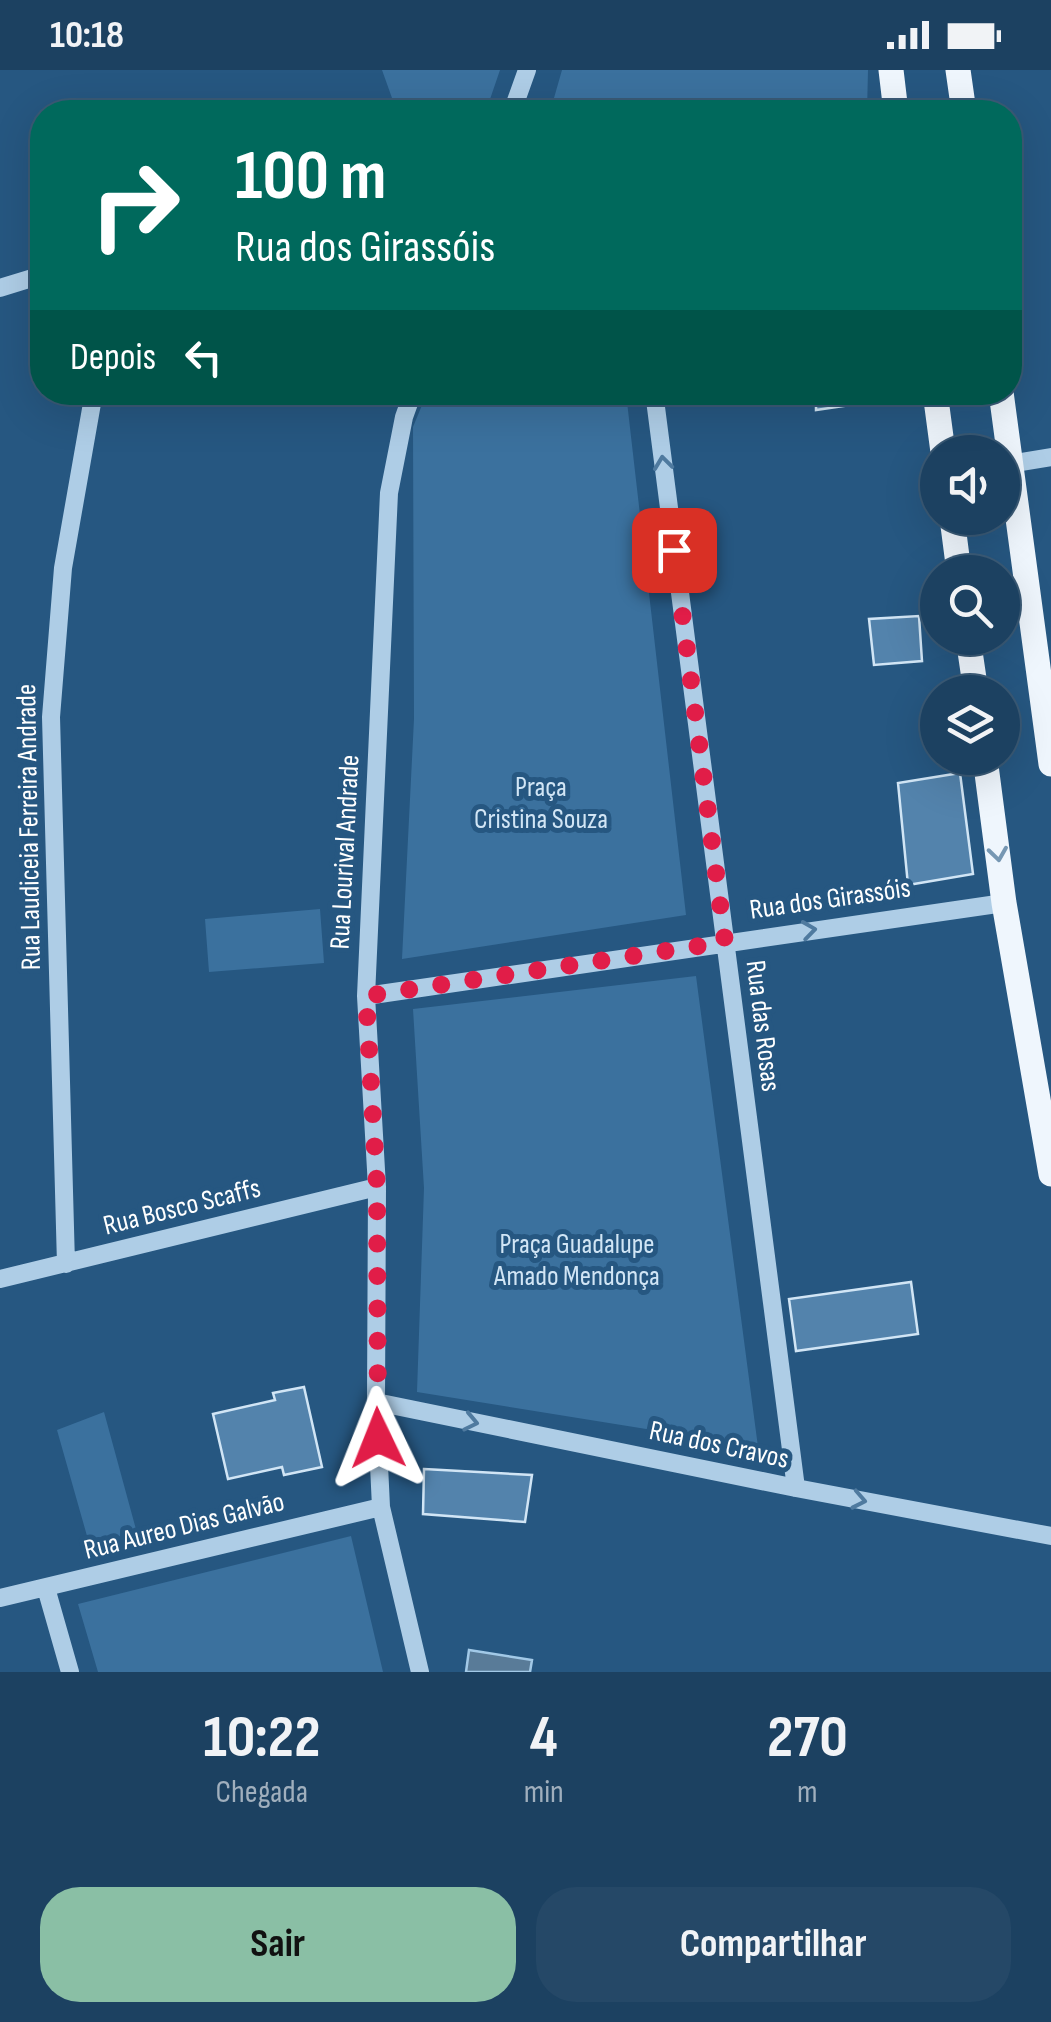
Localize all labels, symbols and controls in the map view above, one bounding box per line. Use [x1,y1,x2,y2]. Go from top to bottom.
text: 10:18 [50,13,124,58]
text: 100 m [235,135,386,219]
icon: right [70,140,200,270]
text: Rua dos Girassóis [235,220,495,275]
icon: left [176,330,231,385]
text: Depois [70,335,156,380]
map controls [920,435,1020,775]
button: sound [920,435,1020,535]
one-way arrow [653,455,674,471]
pin [632,508,717,593]
icon: arrive [647,523,702,578]
button: search [920,555,1020,655]
button: layers [920,675,1020,775]
street label: Rua Laudiceia Ferreira Andrade [10,684,48,970]
street label: Rua Lourival Andrade [323,754,367,950]
park label: Praça Cristina Souza [474,771,608,836]
one-way arrow [986,846,1007,862]
street label: Rua dos Girassóis [748,871,912,927]
one-way arrow [801,920,817,941]
street label: Rua das Rosas [739,959,787,1093]
street label: Rua Bosco Scaffs [100,1172,264,1242]
park label: Praça Guadalupe Amado Mendonça [493,1228,660,1293]
position arrow [326,1386,430,1490]
one-way arrow [463,1411,480,1432]
street label: Rua dos Cravos [646,1414,792,1476]
street label: Rua Aureo Dias Galvão [80,1485,288,1567]
one-way arrow [850,1489,867,1510]
text: 10:22 [203,1702,320,1774]
text: 4 [530,1702,558,1774]
text: 270 [767,1702,848,1774]
text: Chegada [216,1773,308,1812]
text: min [524,1773,564,1812]
text: m [797,1773,818,1812]
button: Sair [40,1887,516,2002]
button: Compartilhar [536,1887,1011,2002]

